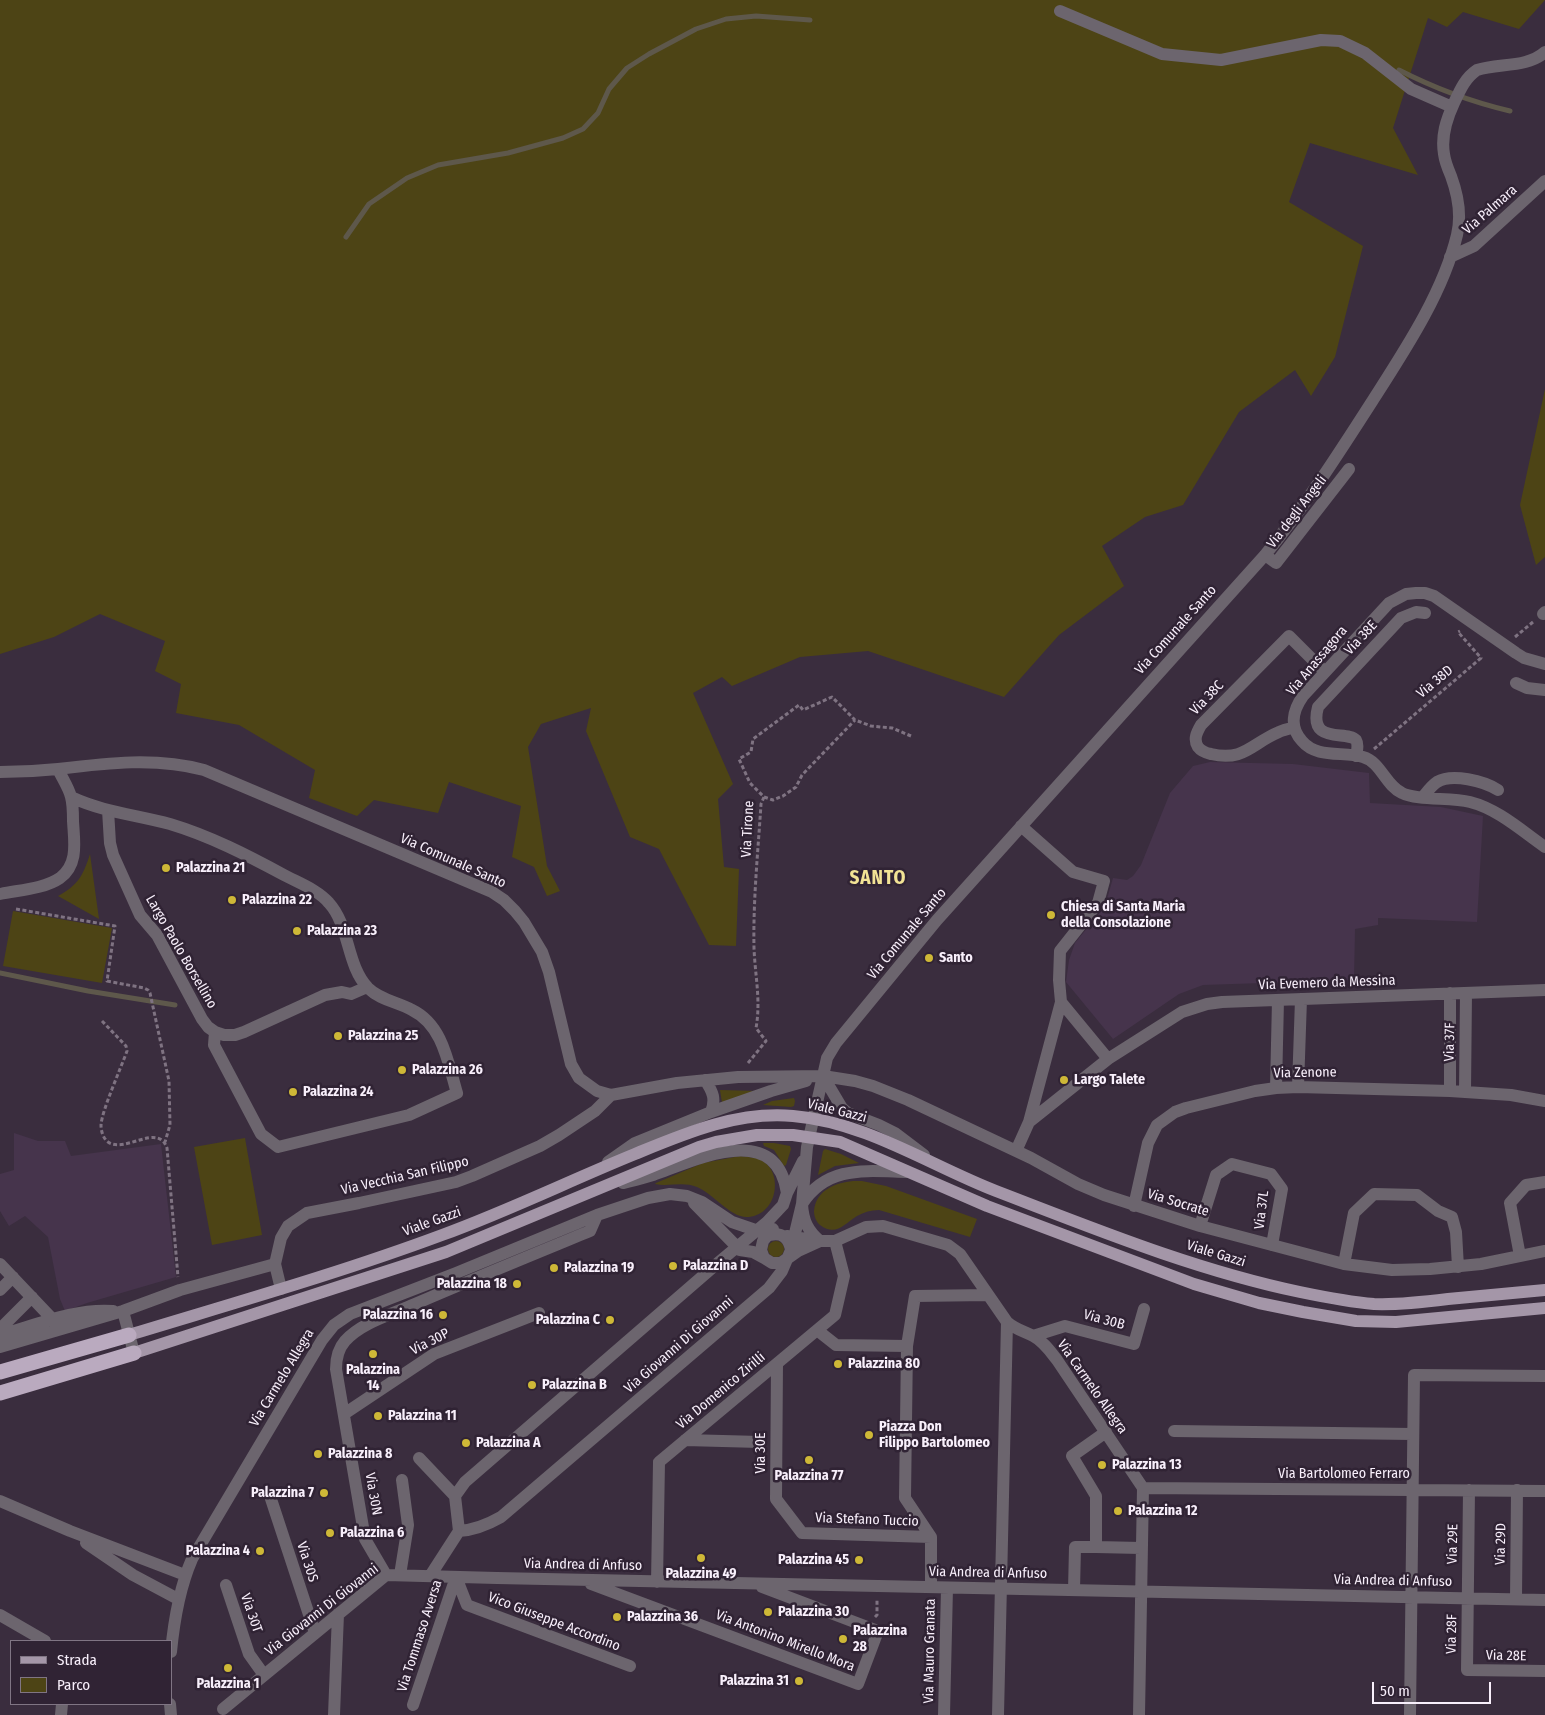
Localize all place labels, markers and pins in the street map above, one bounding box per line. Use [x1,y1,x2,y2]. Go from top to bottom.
place label: Palazzina 21 [176,860,245,876]
marker: Palazzina 21 [160,862,172,874]
place label: Palazzina 22 [242,892,312,908]
marker: Palazzina 22 [226,894,238,906]
place label: Chiesa di Santa Maria della Consolazione [1061,899,1185,932]
marker: Chiesa di Santa Maria della Consolazione [1045,909,1057,921]
place label: Palazzina 23 [307,923,377,939]
marker: Palazzina 23 [291,925,303,937]
place label: Santo [939,950,973,966]
marker: Santo [923,952,935,964]
place label: Palazzina 25 [348,1028,418,1044]
marker: Palazzina 25 [332,1030,344,1042]
place label: Palazzina 26 [412,1062,483,1078]
marker: Palazzina 26 [396,1064,408,1076]
place label: Largo Talete [1074,1072,1145,1088]
marker: Largo Talete [1058,1074,1070,1086]
place label: Palazzina 24 [303,1084,373,1100]
marker: Palazzina 24 [287,1086,299,1098]
place label: Palazzina D [683,1258,748,1274]
place label: Palazzina 19 [564,1260,634,1276]
marker: Palazzina D [667,1260,679,1272]
marker: Palazzina 19 [548,1262,560,1274]
place label: Palazzina 18 [437,1276,507,1292]
marker: Palazzina 18 [511,1278,523,1290]
place label: Palazzina 16 [363,1307,433,1323]
marker: Palazzina 16 [437,1309,449,1321]
place label: Palazzina C [536,1312,600,1328]
marker: Palazzina C [604,1314,616,1326]
marker: Palazzina 14 [367,1348,379,1360]
place label: Palazzina 80 [848,1356,920,1372]
marker: Palazzina 80 [832,1358,844,1370]
place label: Palazzina 14 [346,1362,400,1394]
place label: Palazzina B [542,1377,607,1393]
marker: Palazzina B [526,1379,538,1391]
place label: Palazzina 11 [388,1408,457,1424]
marker: Palazzina 11 [372,1410,384,1422]
place label: Piazza Don Filippo Bartolomeo [879,1419,990,1451]
marker: Piazza Don Filippo Bartolomeo [863,1429,875,1441]
place label: Palazzina A [476,1435,541,1451]
marker: Palazzina A [460,1437,472,1449]
place label: Palazzina 8 [328,1446,392,1462]
marker: Palazzina 8 [312,1448,324,1460]
marker: Palazzina 77 [803,1454,815,1466]
place label: Palazzina 13 [1112,1457,1182,1473]
marker: Palazzina 13 [1096,1459,1108,1471]
place label: Palazzina 77 [774,1468,844,1484]
place label: Palazzina 7 [251,1485,314,1501]
marker: Palazzina 7 [318,1487,330,1499]
place label: Palazzina 12 [1128,1503,1197,1519]
marker: Palazzina 12 [1112,1505,1124,1517]
place label: Palazzina 6 [340,1525,404,1541]
marker: Palazzina 6 [324,1527,336,1539]
place label: Palazzina 4 [186,1543,250,1559]
marker: Palazzina 4 [254,1545,266,1557]
marker: Palazzina 49 [695,1552,707,1564]
place label: Palazzina 45 [778,1552,849,1568]
marker: Palazzina 45 [853,1554,865,1566]
place label: Palazzina 49 [665,1566,737,1582]
place label: Palazzina 30 [778,1604,849,1620]
marker: Palazzina 30 [762,1606,774,1618]
place label: Palazzina 36 [627,1609,698,1625]
marker: Palazzina 36 [611,1611,623,1623]
place label: Palazzina 28 [853,1623,907,1655]
marker: Palazzina 28 [837,1633,849,1645]
marker: Palazzina 1 [222,1662,234,1674]
place label: Palazzina 31 [720,1673,789,1689]
marker: Palazzina 31 [793,1675,805,1687]
place label: Palazzina 1 [197,1676,259,1692]

